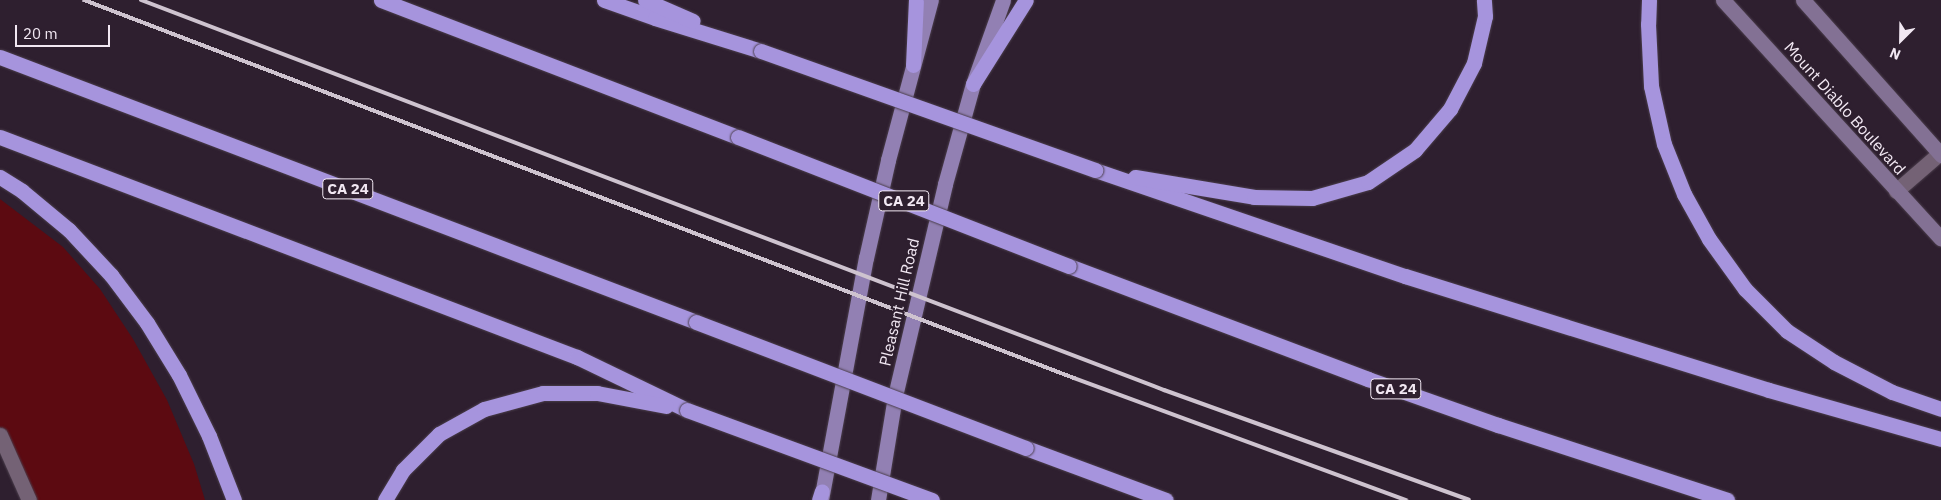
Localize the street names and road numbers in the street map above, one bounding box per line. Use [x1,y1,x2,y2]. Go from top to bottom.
street label: Mount Diablo Boulevard [1780,38,1910,178]
road number: CA 24 [322,176,374,202]
road number: CA 24 [878,188,930,214]
street label: Pleasant Hill Road [875,236,923,368]
road number: CA 24 [1370,376,1422,402]

